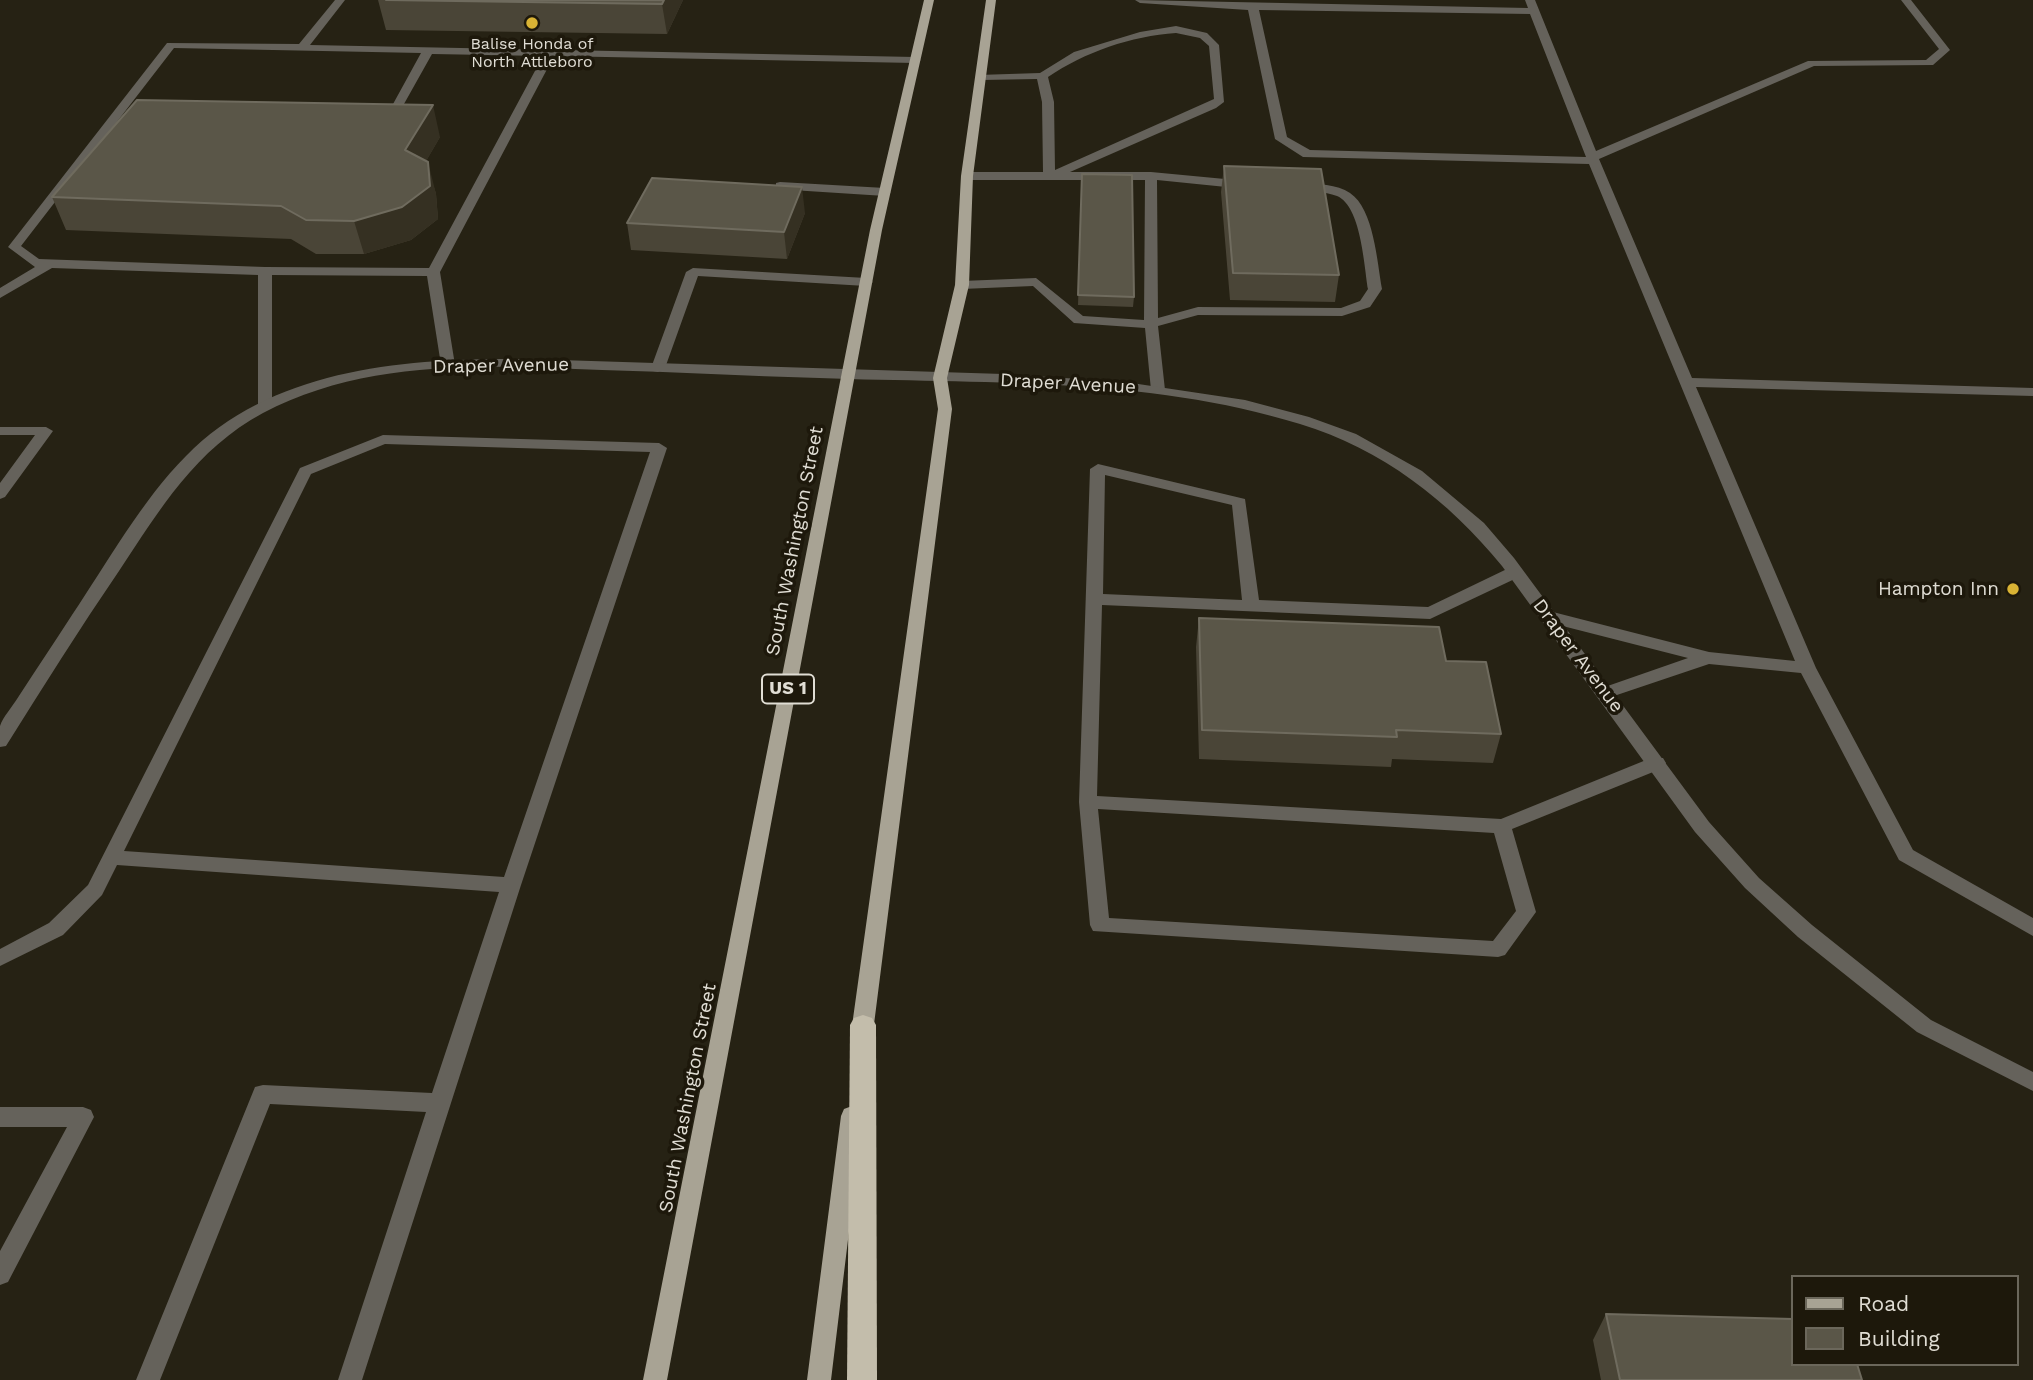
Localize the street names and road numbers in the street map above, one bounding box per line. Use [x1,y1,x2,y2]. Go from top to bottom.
street label: Draper Avenue [433,353,569,379]
street label: Draper Avenue [999,369,1137,399]
street label: South Washington Street [762,424,828,658]
street label: Draper Avenue [1528,595,1628,717]
road number: US 1 [762,674,814,704]
street label: South Washington Street [655,981,721,1215]

